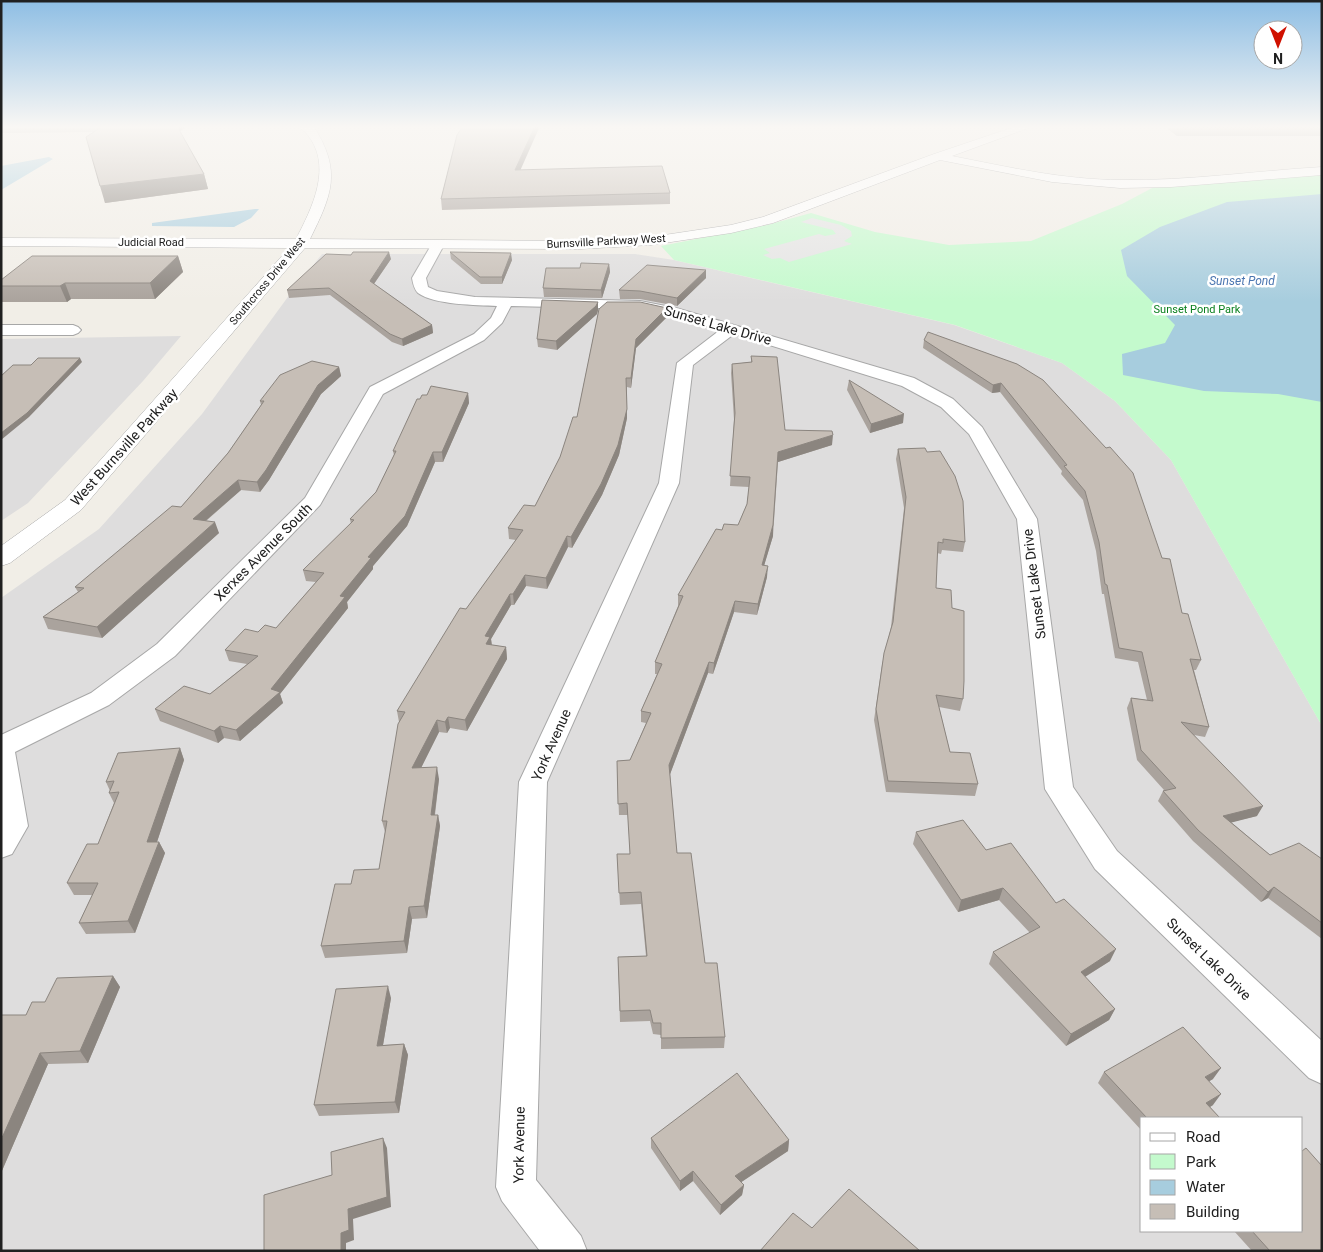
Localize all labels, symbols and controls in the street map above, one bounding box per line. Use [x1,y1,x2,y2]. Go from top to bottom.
north arrow [1253,20,1303,70]
text: N [1273,50,1283,66]
street label: Burnsville Parkway West [546,232,666,251]
street label: Southcross Drive West [227,235,308,328]
street label: Judicial Road [118,236,184,249]
water label: Sunset Pond [1209,274,1275,288]
street label: Sunset Lake Drive [662,302,774,348]
park label: Sunset Pond Park [1154,303,1241,316]
street label: West Burnsville Parkway [67,385,181,509]
street label: Xerxes Avenue South [211,500,315,604]
street label: Sunset Lake Drive [1019,528,1049,640]
street label: York Avenue [528,707,574,783]
street label: Sunset Lake Drive [1164,915,1254,1003]
street label: York Avenue [510,1106,528,1184]
legend [1140,1117,1303,1232]
text: Road [1186,1128,1220,1146]
text: Park [1186,1153,1217,1171]
text: Water [1186,1178,1225,1196]
text: Building [1186,1203,1240,1221]

